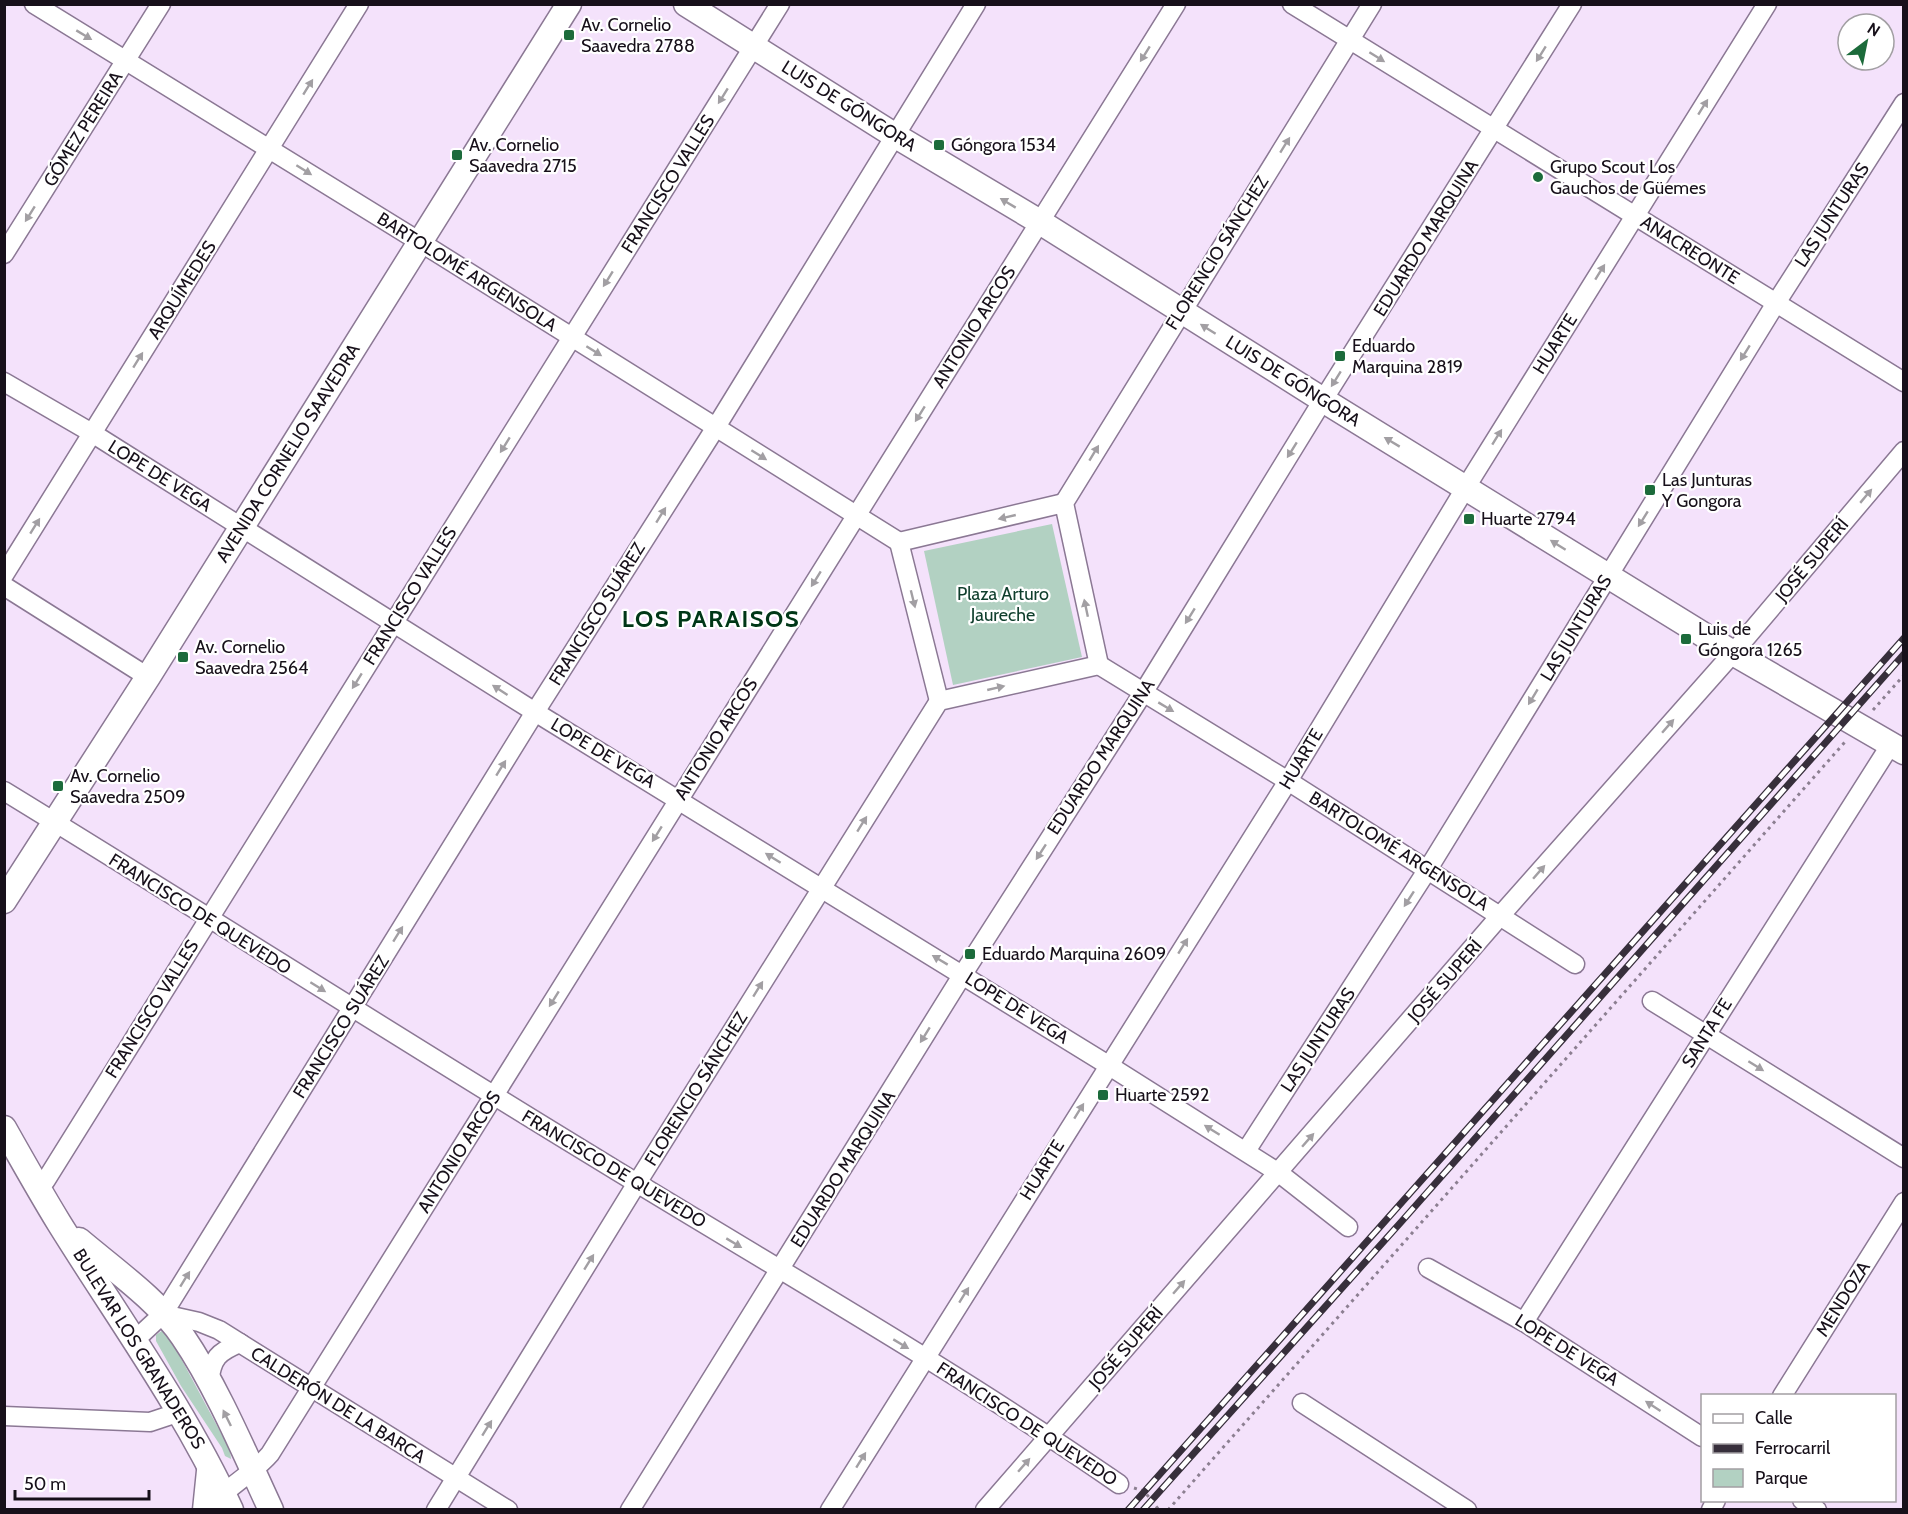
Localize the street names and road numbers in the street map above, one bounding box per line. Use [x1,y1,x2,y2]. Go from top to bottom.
street label: LUIS DE GÓNGORA [778,56,920,156]
street label: GÓMEZ PEREIRA [39,67,127,191]
street label: FRANCISCO VALLES [617,111,719,257]
street label: EDUARDO MARQUINA [1369,156,1483,320]
street label: LAS JUNTURAS [1790,159,1874,271]
street label: FLORENCIO SÁNCHEZ [1161,172,1273,334]
street label: BARTOLOMÉ ARGENSOLA [373,208,561,336]
street label: ANACREONTE [1636,211,1744,289]
street label: ARQUÍMEDES [143,237,221,343]
street label: ANTONIO ARCOS [928,262,1020,392]
street label: HUARTE [1528,310,1582,378]
street label: LUIS DE GÓNGORA [1222,331,1364,431]
street label: AVENIDA CORNELIO SAAVEDRA [211,339,365,567]
street label: LOPE DE VEGA [104,435,216,517]
street label: JOSÉ SUPERÍ [1770,514,1853,607]
street label: FRANCISCO VALLES [359,523,461,669]
street label: FRANCISCO SUÁREZ [544,539,650,689]
street label: LAS JUNTURAS [1536,571,1616,685]
street label: ANTONIO ARCOS [670,674,762,804]
street label: EDUARDO MARQUINA [1043,675,1159,839]
street label: LOPE DE VEGA [547,713,659,793]
street label: HUARTE [1274,725,1328,793]
street label: BARTOLOMÉ ARGENSOLA [1305,787,1493,915]
street label: FRANCISCO DE QUEVEDO [105,849,295,979]
street label: JOSÉ SUPERÍ [1403,935,1487,1028]
street label: FRANCISCO VALLES [101,936,203,1082]
street label: FRANCISCO SUÁREZ [288,952,394,1102]
street label: LOPE DE VEGA [961,967,1073,1049]
street label: LAS JUNTURAS [1276,984,1360,1096]
street label: SANTA FE [1677,994,1737,1072]
street label: FLORENCIO SÁNCHEZ [640,1008,752,1170]
street label: ANTONIO ARCOS [413,1087,505,1217]
street label: EDUARDO MARQUINA [786,1087,900,1251]
street label: FRANCISCO DE QUEVEDO [518,1105,710,1233]
street label: HUARTE [1015,1136,1069,1204]
street label: BULEVAR LOS GRANADEROS [68,1245,210,1453]
street label: MENDOZA [1811,1257,1875,1341]
street label: JOSÉ SUPERÍ [1084,1302,1168,1395]
street label: LOPE DE VEGA [1511,1309,1623,1391]
street label: CALDERÓN DE LA BARCA [247,1342,429,1468]
street label: FRANCISCO DE QUEVEDO [933,1357,1122,1491]

